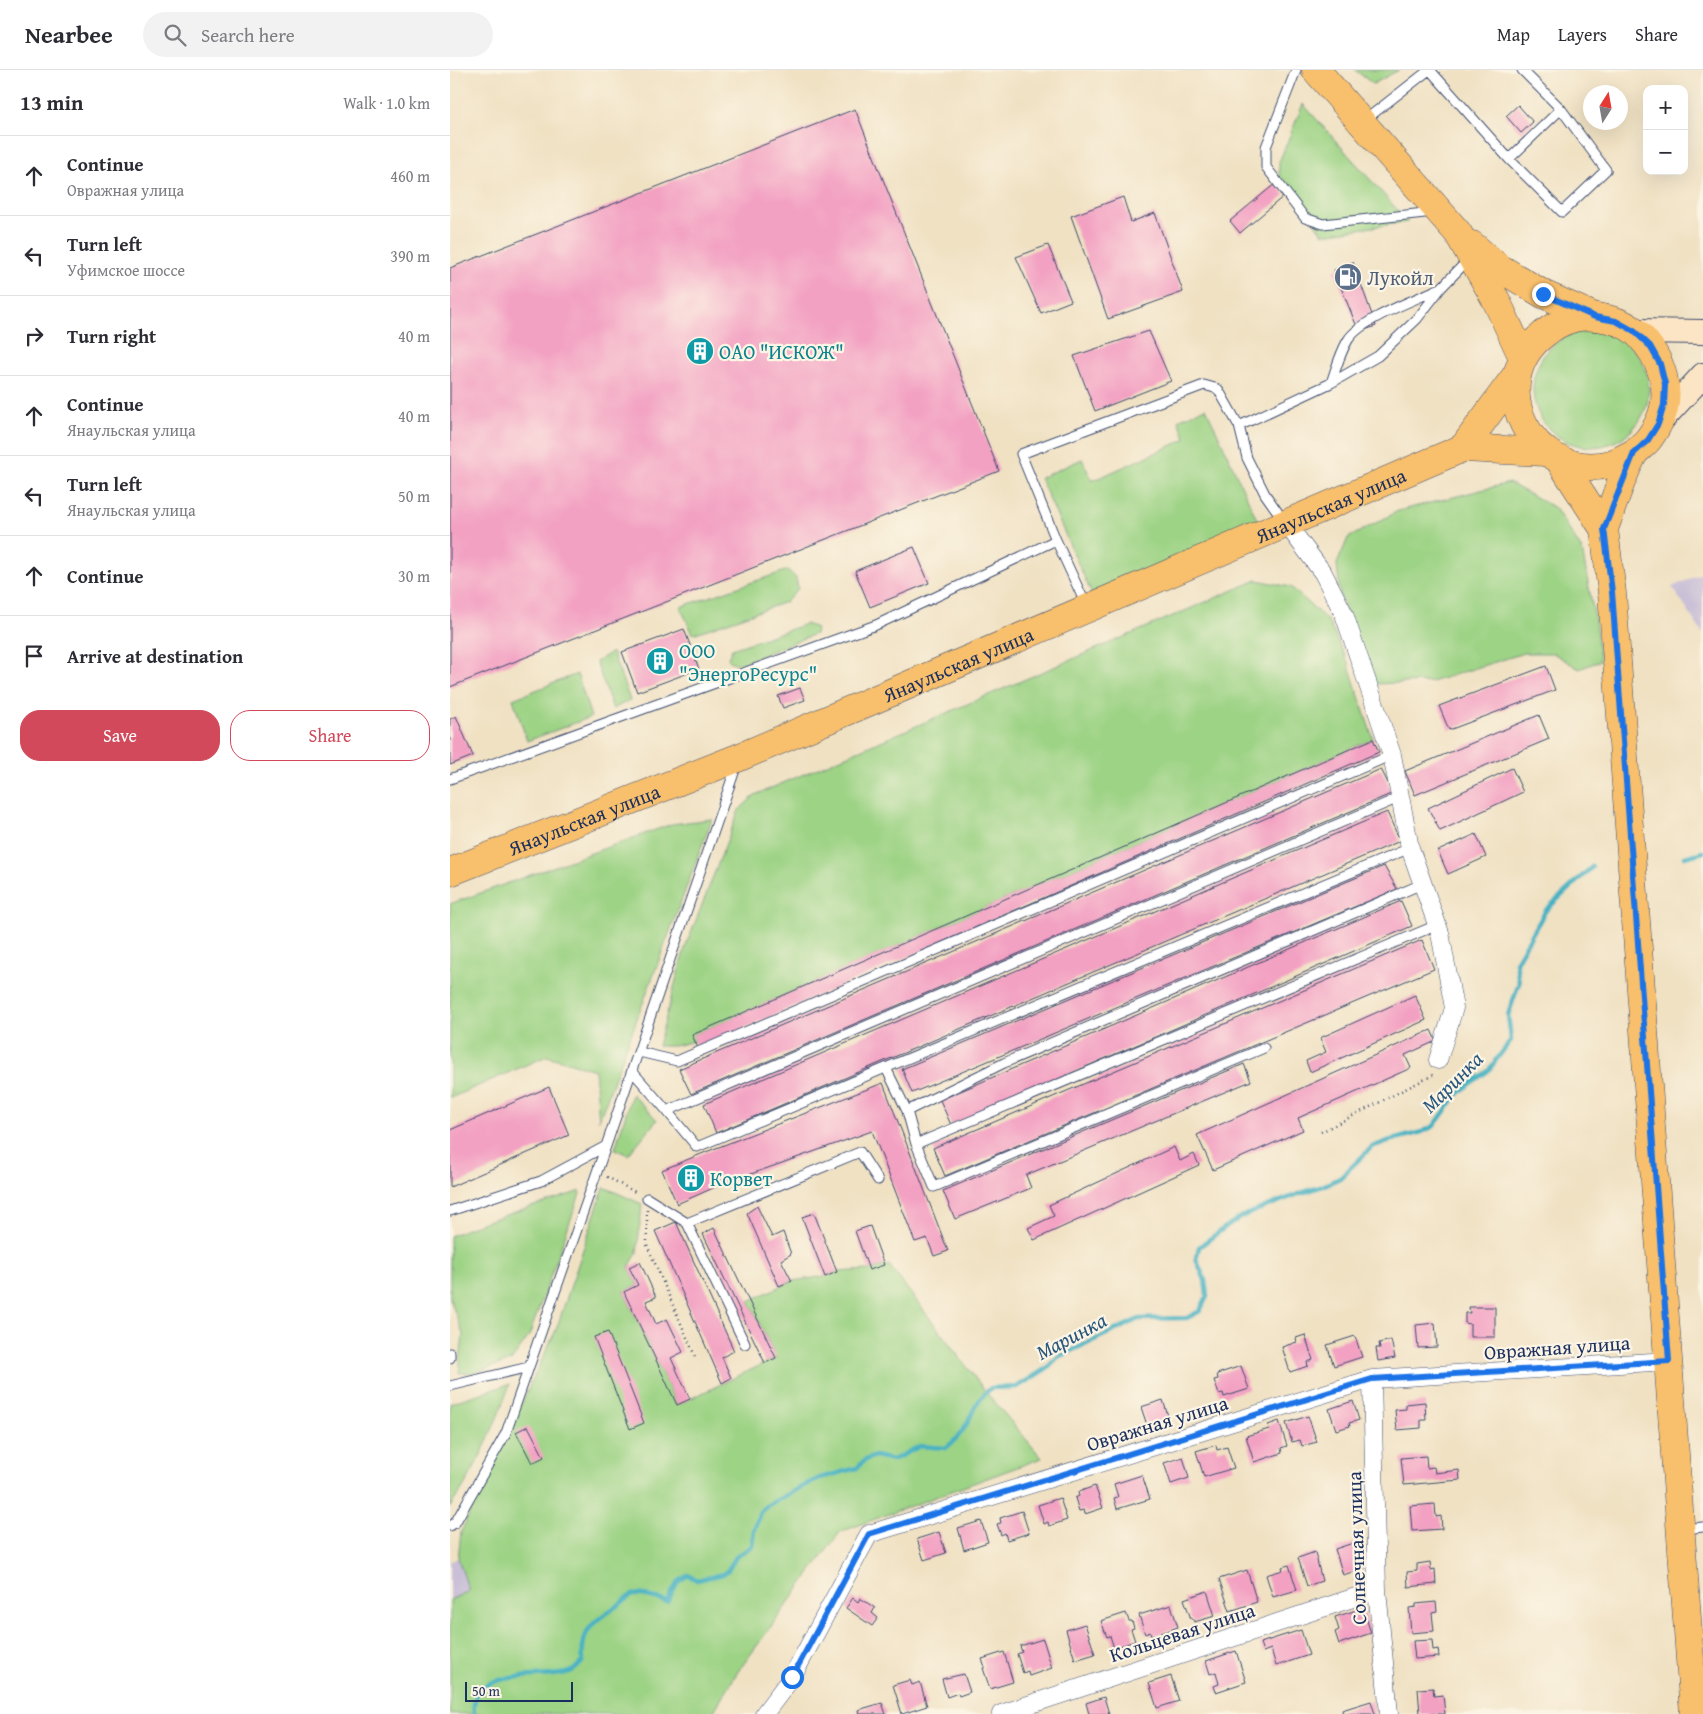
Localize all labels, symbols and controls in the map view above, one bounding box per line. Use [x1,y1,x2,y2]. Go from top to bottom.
search box [143,12,493,57]
text: Nearbee [25,17,113,52]
icon: search [161,21,189,49]
text: Search here [201,21,295,49]
text: Map [1497,21,1530,48]
text: Layers [1558,21,1607,48]
text: Share [1635,21,1678,48]
north arrow [1583,85,1628,130]
map controls [1643,85,1688,175]
button: + [1643,85,1688,130]
text: 13 min [20,87,83,118]
text: Walk · 1.0 km [343,91,430,115]
button: − [1643,130,1688,175]
text: Continue [67,150,144,178]
icon: ahead [20,162,48,190]
text: 460 m [390,164,430,188]
text: Овражная улица [67,178,184,202]
text: Turn left [67,230,142,258]
icon: left [20,242,48,270]
text: 390 m [390,244,430,268]
text: Уфимское шоссе [67,258,185,282]
fuel station icon: Лукойл [1333,262,1363,292]
place label: Лукойл [1367,263,1433,292]
route end [1532,283,1555,306]
icon: right [20,322,48,350]
text: Turn right [67,322,156,350]
text: 40 m [398,324,430,348]
building icon: ОАО "ИСКОЖ" [685,336,715,366]
place label: ОАО "ИСКОЖ" [719,337,844,366]
text: Continue [67,390,144,418]
icon: ahead [20,402,48,430]
text: 40 m [398,404,430,428]
text: Янаульская улица [67,418,196,442]
street label: Янаульская улица [1250,460,1411,550]
text: Turn left [67,470,142,498]
icon: left [20,482,48,510]
text: 50 m [398,484,430,508]
text: Янаульская улица [67,498,196,522]
icon: ahead [20,562,48,590]
text: Continue [67,562,144,590]
text: 30 m [398,564,430,588]
street label: Янаульская улица [877,619,1038,709]
place label: ООО "ЭнергоРесурс" [679,636,817,688]
icon: arrive [20,642,48,670]
text: Arrive at destination [67,642,243,670]
building icon: ООО "ЭнергоРесурс" [645,646,675,676]
button: Save [20,710,220,761]
button: Share [230,710,430,761]
street label: Янаульская улица [503,776,664,862]
water label: Маринка [1414,1044,1490,1120]
building icon: Корвет [676,1163,706,1193]
place label: Корвет [710,1164,772,1193]
water label: Маринка [1030,1304,1112,1368]
street label: Овражная улица [1483,1327,1632,1367]
street label: Овражная улица [1083,1388,1232,1458]
street label: Солнечная улица [1339,1470,1373,1625]
street label: Кольцевая улица [1105,1595,1259,1669]
route start [781,1666,804,1689]
scale bar [465,1679,572,1702]
text: 50 m [472,1681,500,1701]

